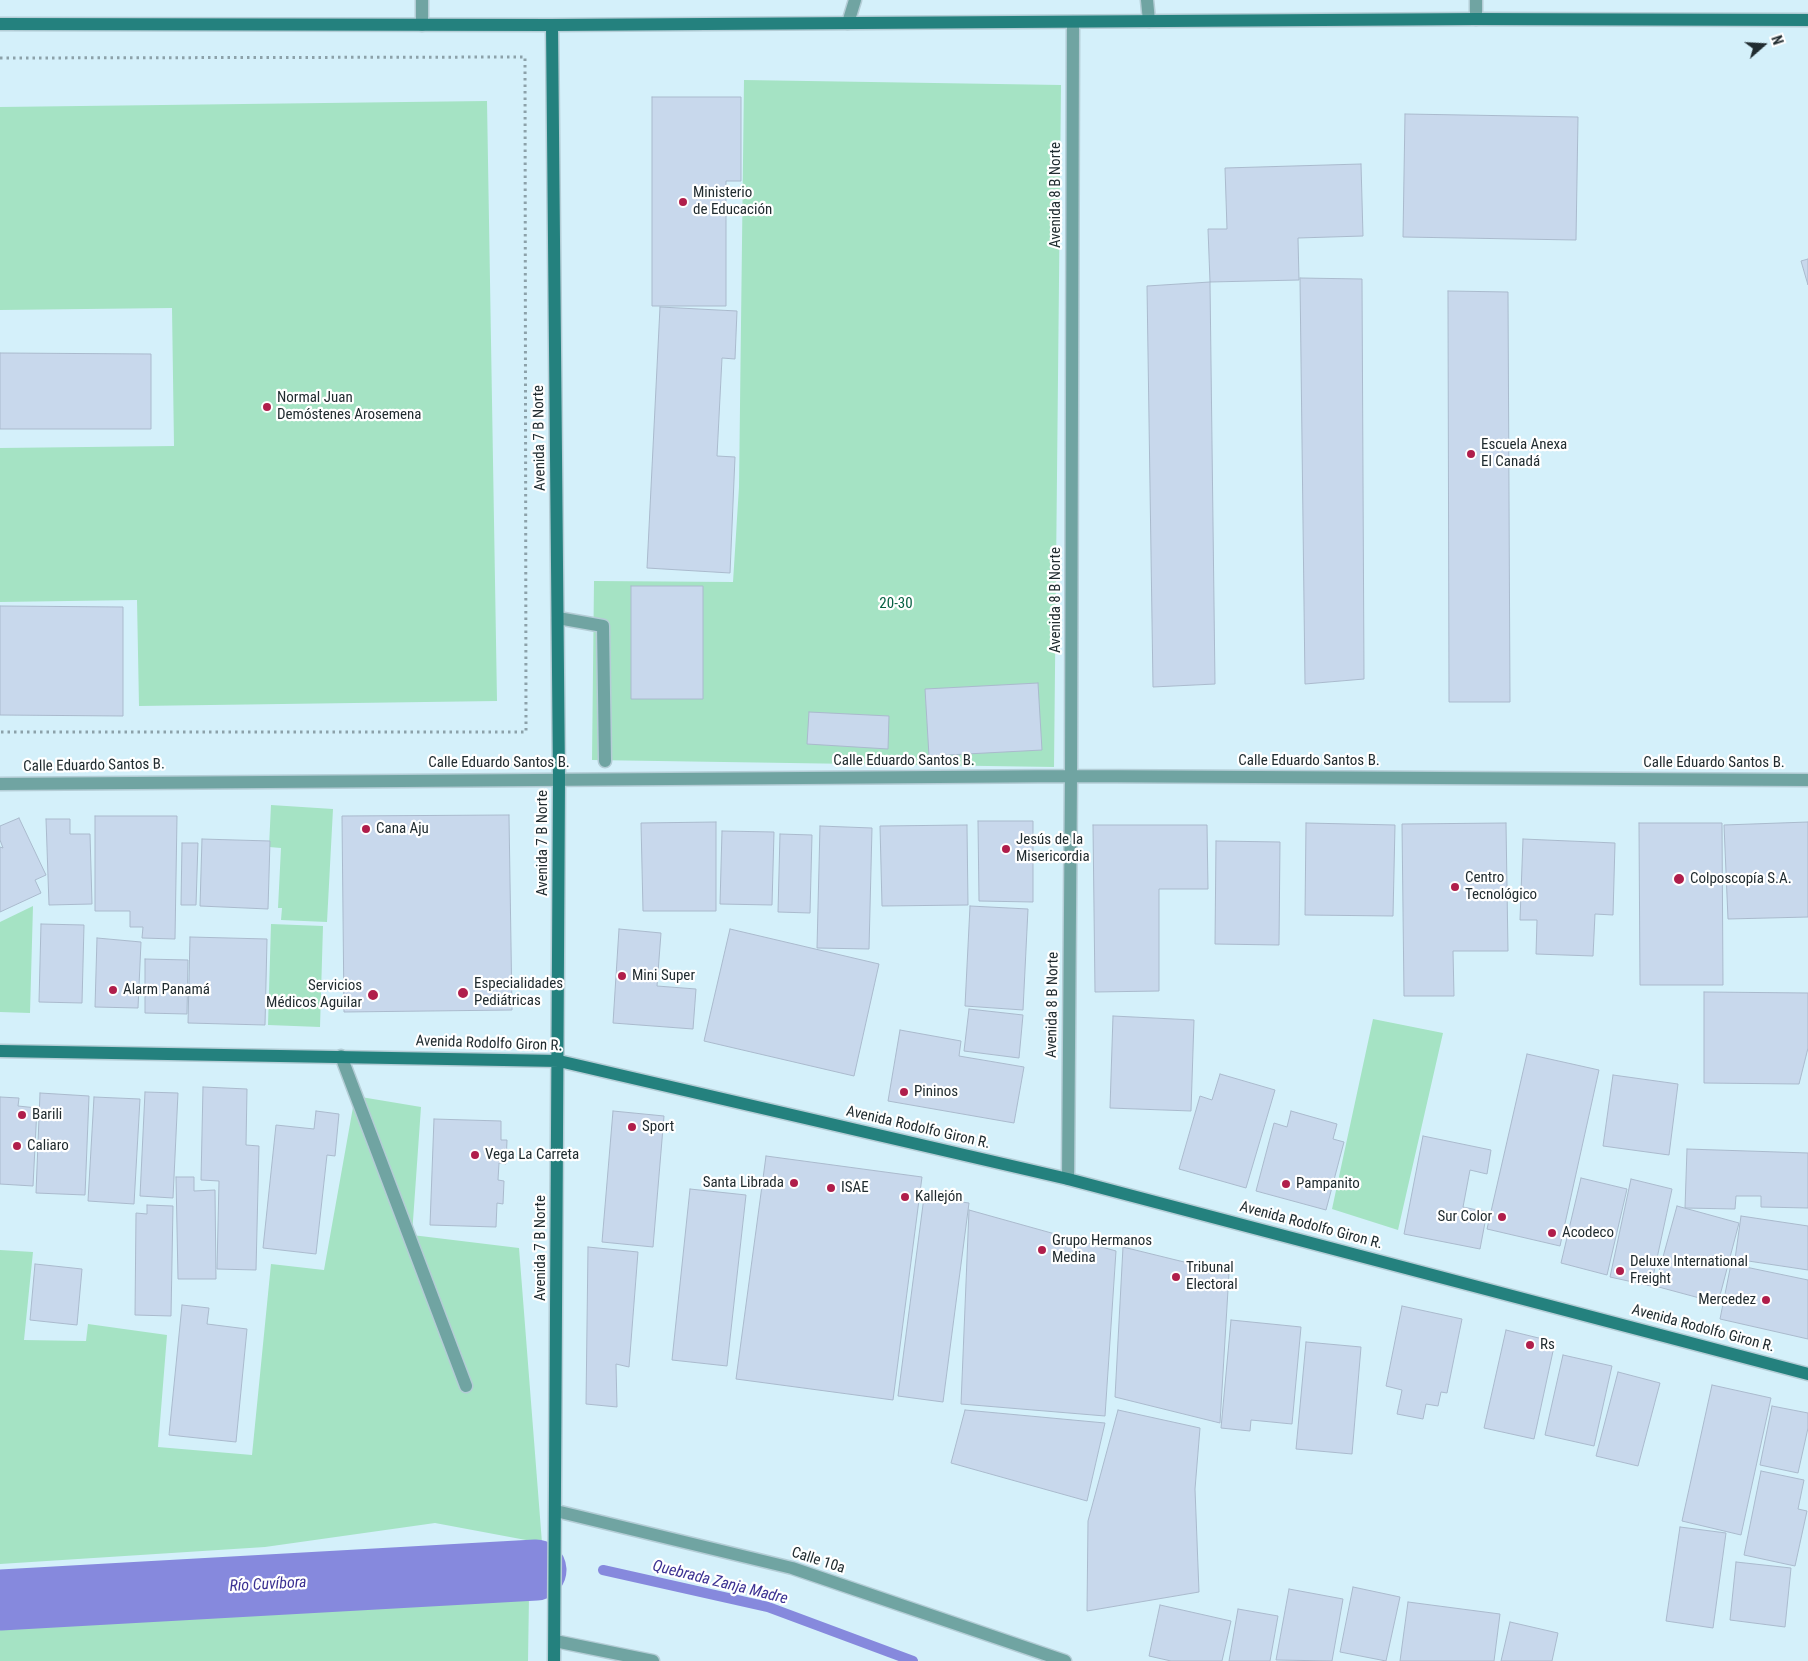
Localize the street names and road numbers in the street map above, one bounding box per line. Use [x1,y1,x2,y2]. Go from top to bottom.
street label: Avenida 8 B Norte [1047,142,1065,248]
street label: Avenida 7 B Norte [530,385,550,491]
street label: Avenida 8 B Norte [1047,547,1065,653]
street label: Calle Eduardo Santos B. [833,752,975,770]
street label: Calle Eduardo Santos B. [1238,752,1380,770]
street label: Calle Eduardo Santos B. [428,754,570,772]
street label: Calle Eduardo Santos B. [1643,754,1785,772]
street label: Calle Eduardo Santos B. [23,756,165,776]
street label: Avenida 7 B Norte [534,790,552,896]
street label: Avenida 8 B Norte [1043,952,1063,1058]
street label: Avenida Rodolfo Giron R. [415,1032,563,1056]
street label: Avenida Rodolfo Giron R. [844,1103,992,1153]
street label: Avenida 7 B Norte [532,1195,550,1301]
street label: Avenida Rodolfo Giron R. [1238,1198,1384,1254]
street label: Avenida Rodolfo Giron R. [1630,1301,1776,1357]
street label: Calle 10a [789,1544,847,1578]

